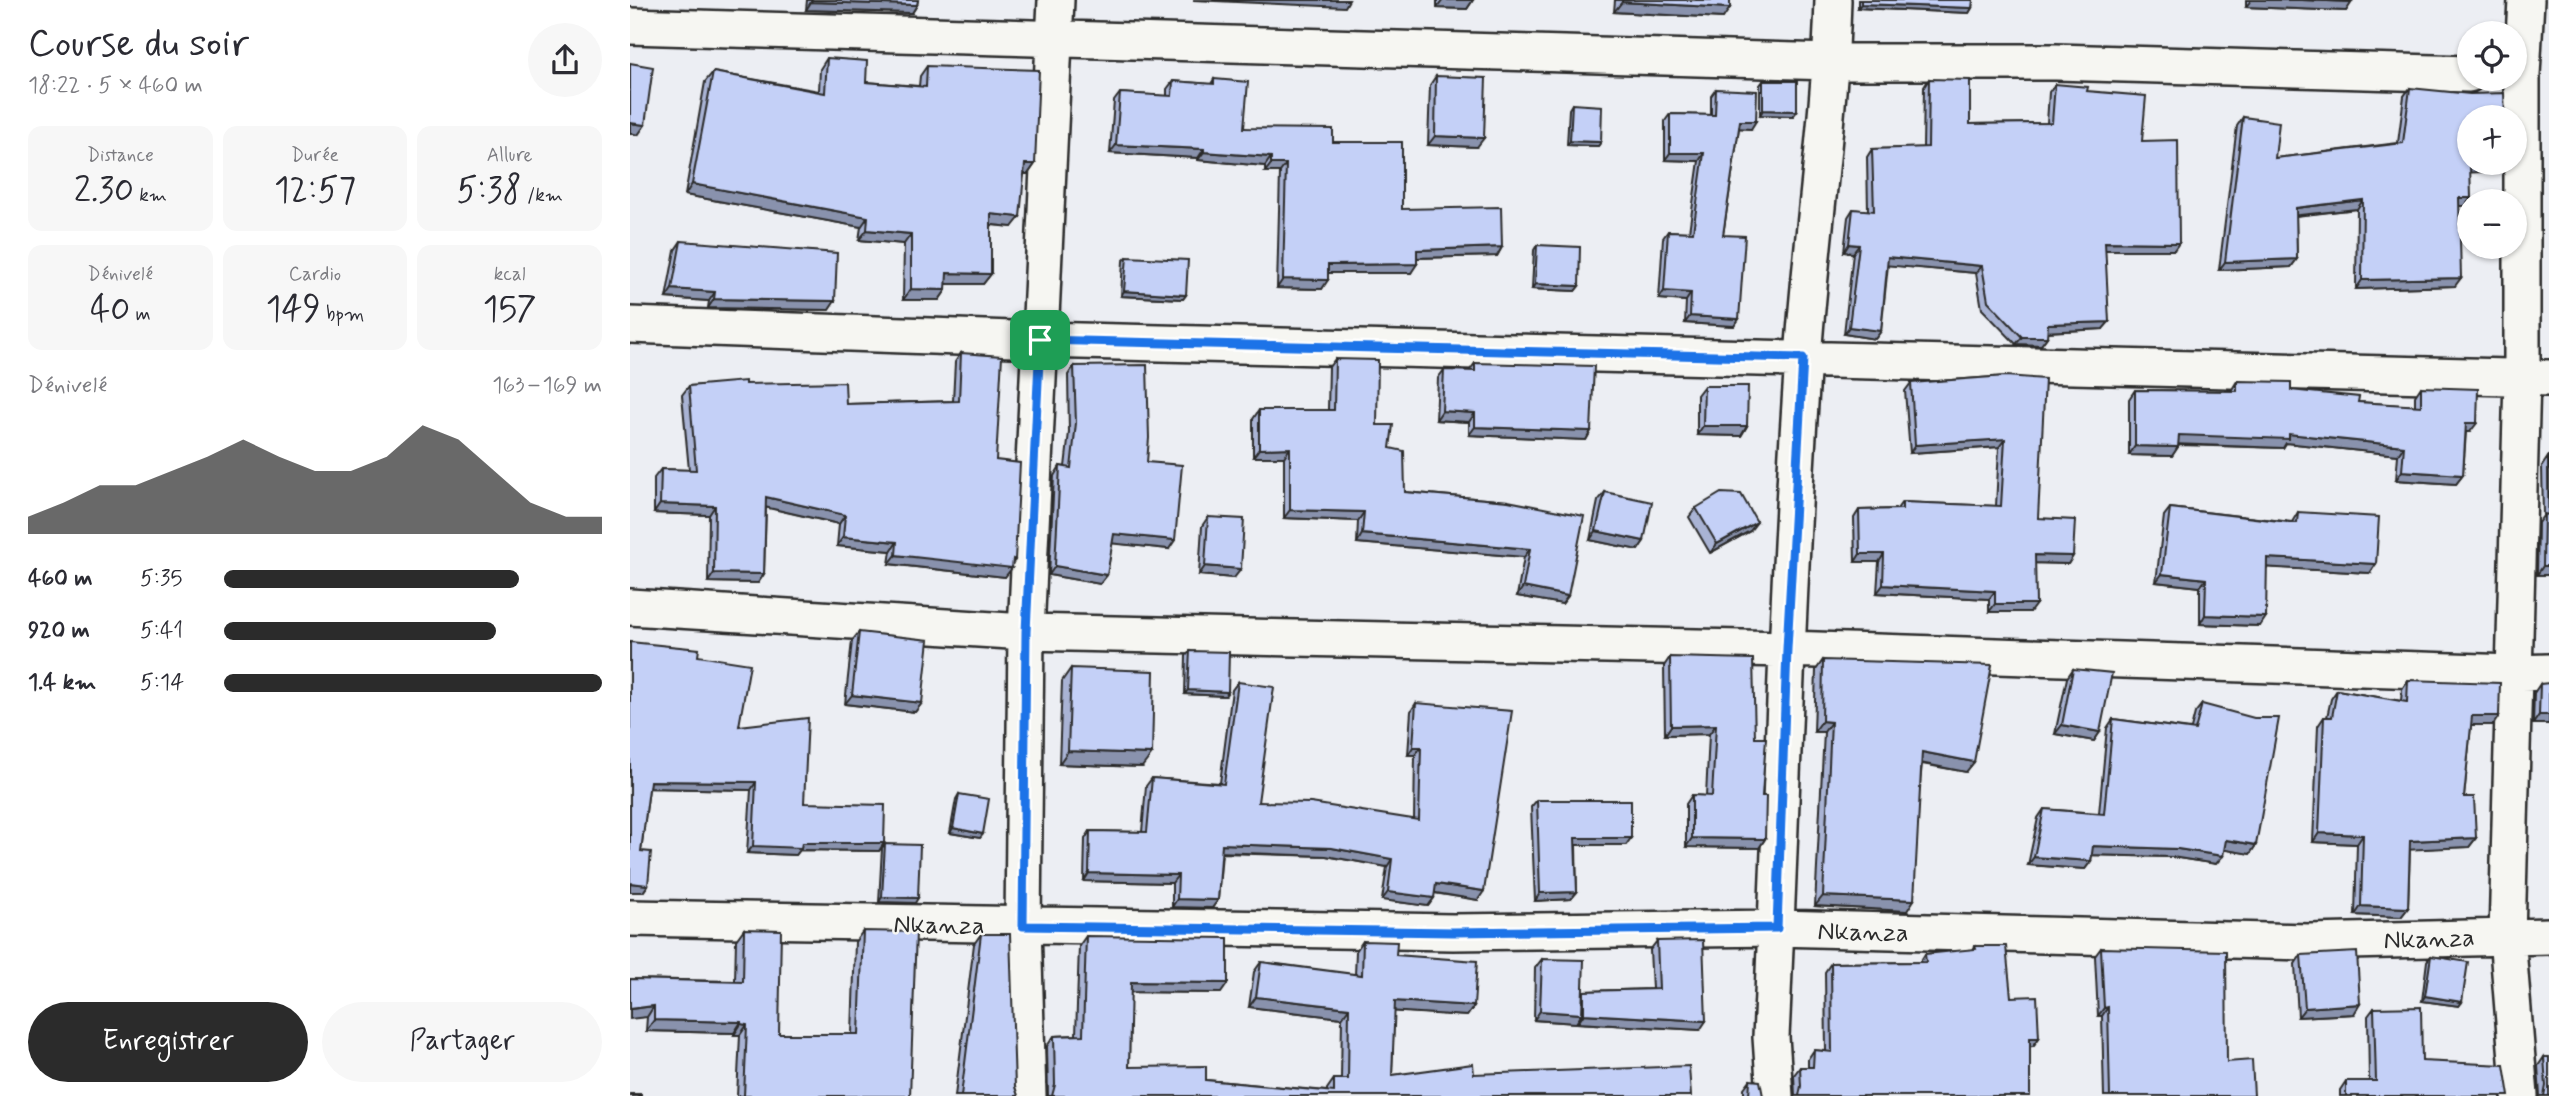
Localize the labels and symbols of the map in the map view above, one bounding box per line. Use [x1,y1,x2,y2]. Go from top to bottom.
pin [1010,310,1070,370]
street label: Nkanza [893,908,985,944]
street label: Nkanza [1817,915,1909,951]
street label: Nkanza [2383,921,2475,959]

